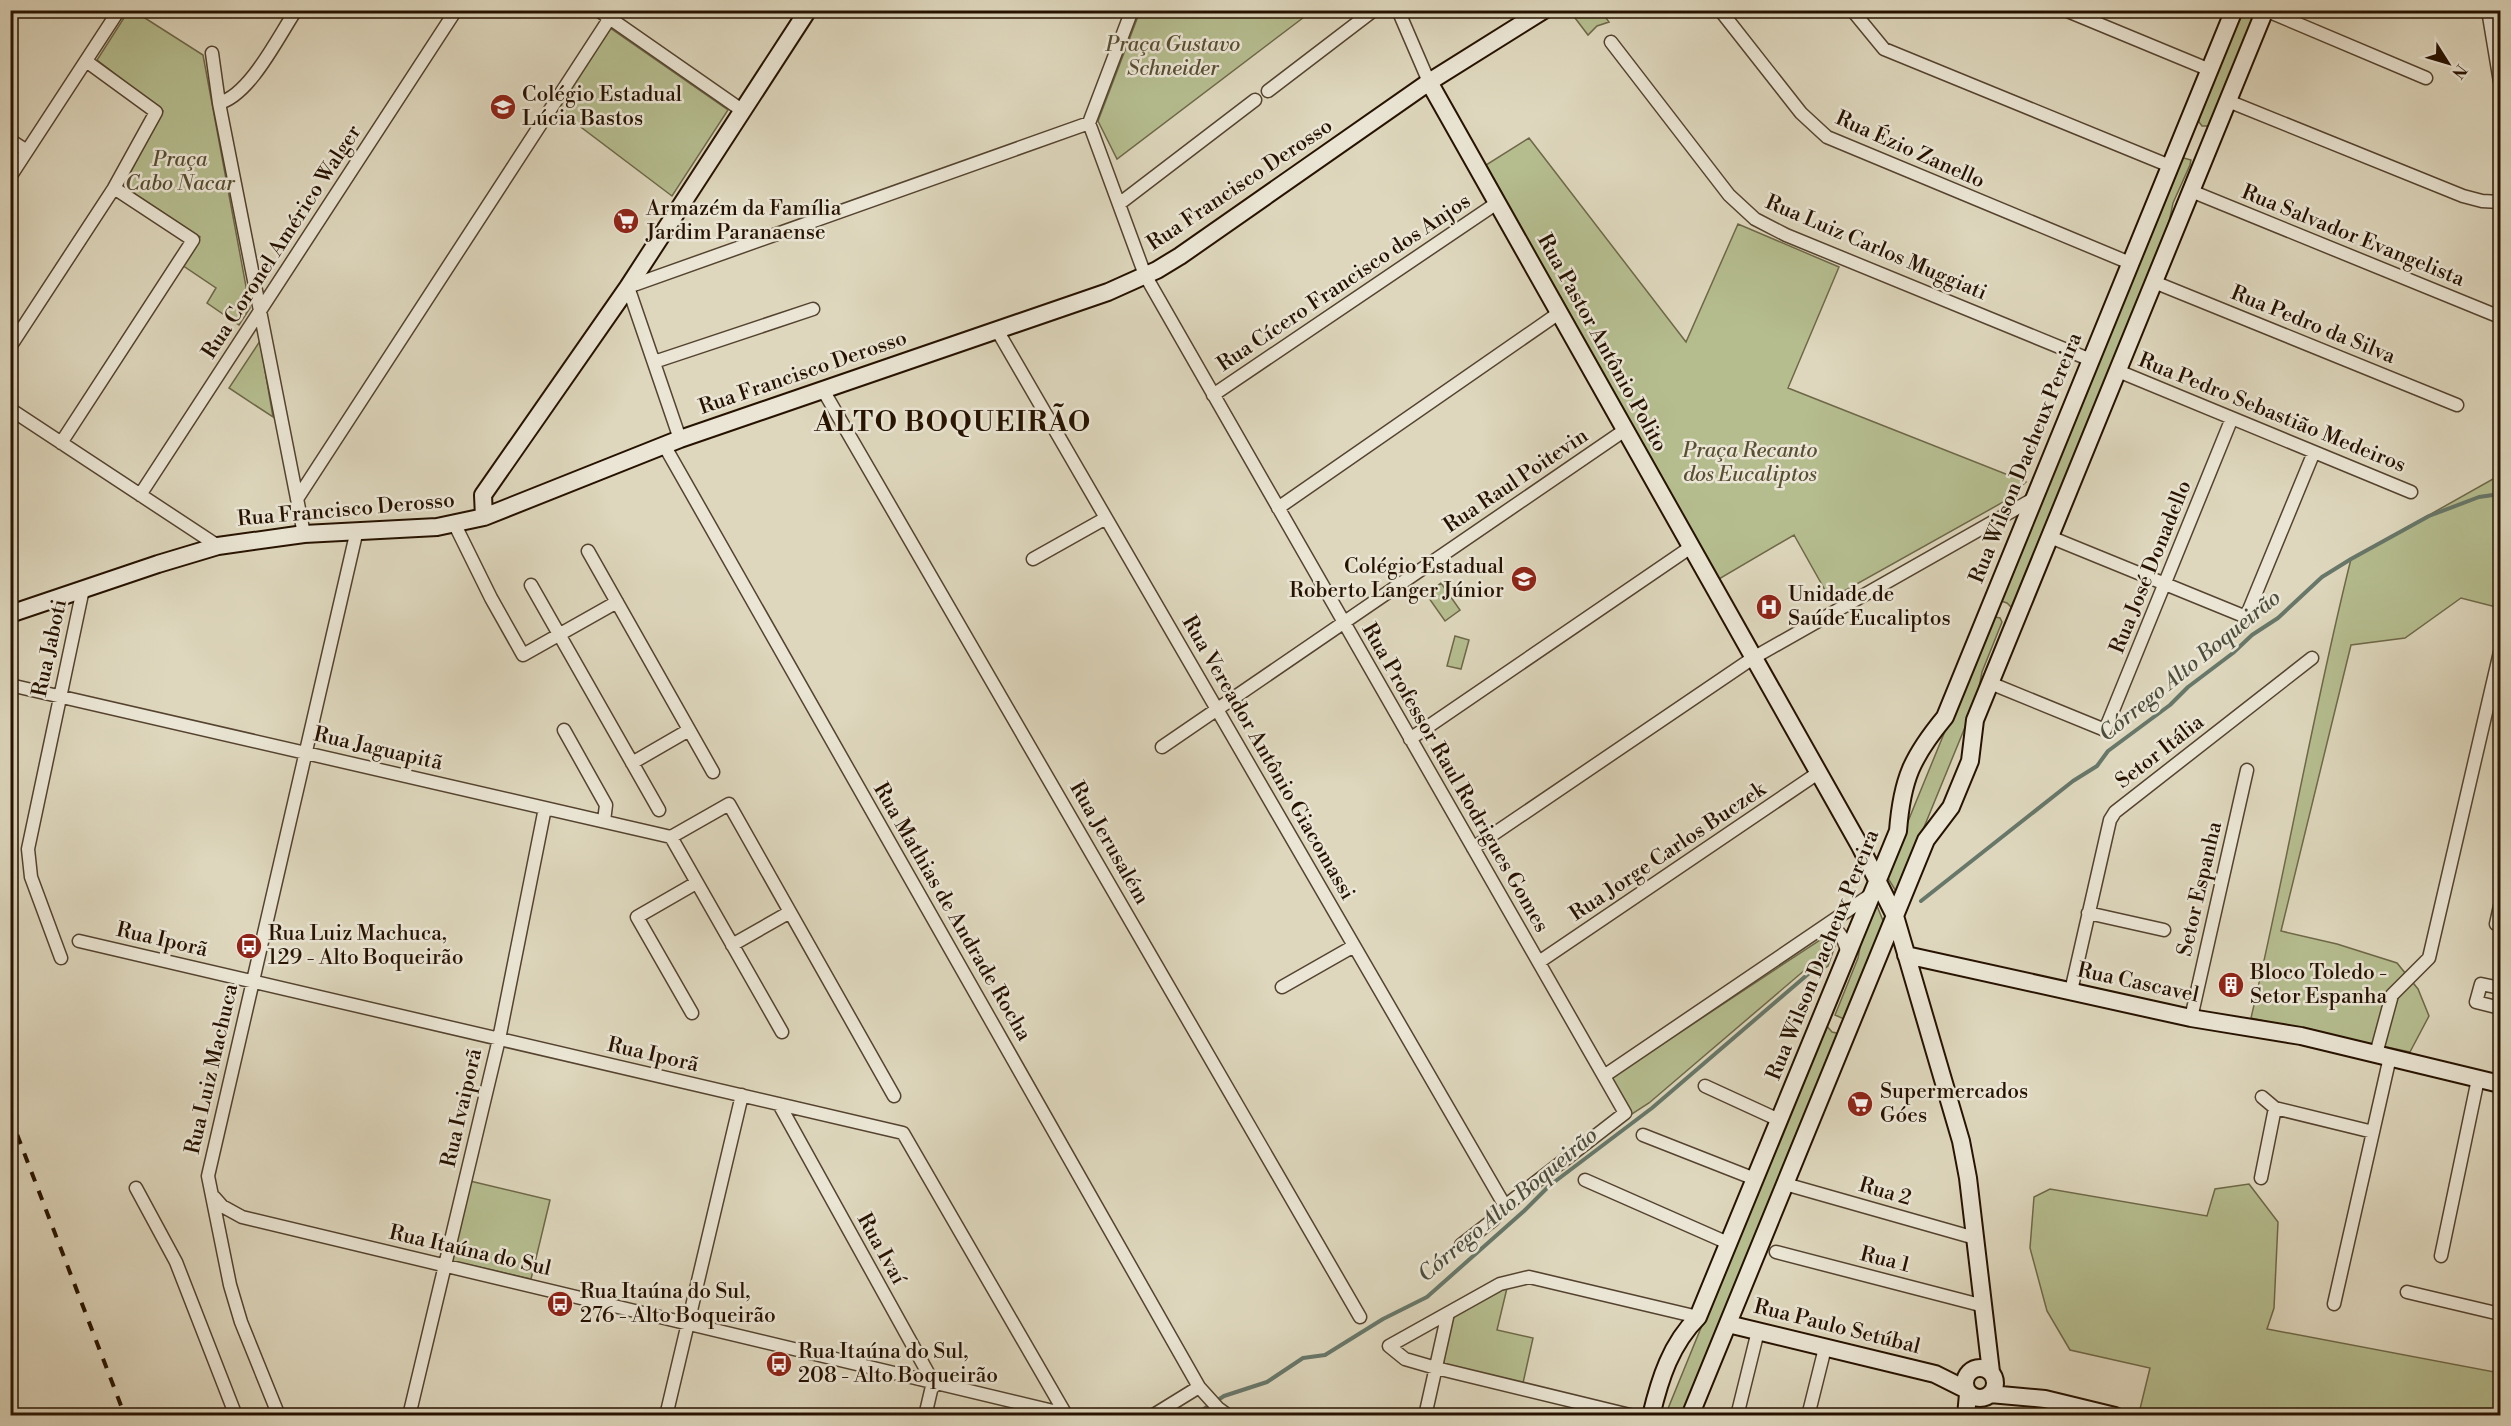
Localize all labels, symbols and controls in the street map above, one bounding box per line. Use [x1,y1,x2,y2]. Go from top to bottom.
park label: Praça Gustavo Schneider [1105,32,1240,82]
north arrow [2418,33,2478,93]
text: N [2447,60,2471,83]
place label: Colégio Estadual Lúcia Bastos [522,82,682,132]
school or university icon: Colégio Estadual Lúcia Bastos [488,92,518,122]
street label: Rua Ézio Zanello [1831,104,1990,195]
street label: Rua Francisco Derosso [1142,113,1338,257]
street label: Rua Coronel Américo Walger [197,120,367,364]
park label: Praça Cabo Nacar [125,147,236,197]
street label: Rua Salvador Evangelista [2238,179,2469,293]
street label: Rua Cícero Francisco dos Anjos [1212,188,1476,378]
street label: Rua Luiz Carlos Muggiati [1761,189,1991,307]
place label: Armazém da Família Jardim Paranaense [645,196,842,246]
supermarket icon: Armazém da Família Jardim Paranaense [611,206,641,236]
street label: Rua Pastor Antônio Polito [1531,229,1673,457]
street label: Rua Pedro da Silva [2227,280,2399,370]
street label: Rua Francisco Derosso [696,325,910,421]
street label: Rua Wilson Dacheux Pereira [1964,329,2088,587]
street label: Rua Pedro Sebastião Medeiros [2134,347,2410,479]
district label: ALTO BOQUEIRÃO [813,403,1092,440]
street label: Rua Raul Poitevin [1439,423,1594,539]
park label: Praça Recanto dos Eucaliptos [1682,438,1817,488]
street label: Rua José Donadello [2104,477,2198,657]
street label: Rua Francisco Derosso [236,488,456,532]
place label: Colégio Estadual Roberto Langer Júnior [1289,554,1504,604]
school or university icon: Colégio Estadual Roberto Langer Júnior [1509,564,1539,594]
place label: Unidade de Saúde Eucaliptos [1788,582,1951,632]
water label: Córrego Alto Boqueirão [2094,584,2286,748]
hospital icon: Unidade de Saúde Eucaliptos [1754,592,1784,622]
street label: Rua Jaboti [27,597,73,699]
street label: Rua Vereador Antônio Giacomassi [1176,611,1360,905]
street label: Rua Professor Raul Rodrigues Gomes [1356,619,1554,937]
street label: Setor Itália [2111,709,2210,795]
street label: Rua Jaguapitã [311,722,445,777]
street label: Rua Jorge Carlos Buczek [1565,776,1772,927]
street label: Rua Jerusalém [1063,777,1155,909]
street label: Rua Mathias de Andrade Rocha [867,778,1037,1046]
street label: Setor Espanha [2172,819,2228,959]
street label: Rua Wilson Dacheux Pereira [1761,826,1885,1084]
street label: Rua Iporã [114,917,211,963]
place label: Rua Luiz Machuca, 129 - Alto Boqueirão [268,921,464,971]
bus stop icon: Rua Luiz Machuca, 129 - Alto Boqueirão [234,931,264,961]
street label: Rua Cascavel [2075,957,2201,1009]
place label: Bloco Toledo - Setor Espanha [2249,960,2388,1010]
building icon: Bloco Toledo - Setor Espanha [2216,970,2246,1000]
street label: Rua Luiz Machuca [180,981,244,1157]
street label: Rua Iporã [605,1032,702,1078]
street label: Rua Ivaiporã [436,1046,488,1170]
place label: Supermercados Góes [1880,1079,2028,1129]
supermarket icon: Supermercados Góes [1845,1089,1875,1119]
water label: Córrego Alto Boqueirão [1413,1122,1603,1288]
street label: Rua 2 [1856,1172,1914,1212]
street label: Rua Ivaí [851,1209,912,1290]
street label: Rua Itaúna do Sul [386,1220,554,1282]
street label: Rua 1 [1857,1241,1913,1279]
place label: Rua Itaúna do Sul, 276 - Alto Boqueirão [580,1279,776,1329]
bus stop icon: Rua Itaúna do Sul, 276 - Alto Boqueirão [545,1289,575,1319]
street label: Rua Paulo Setúbal [1751,1294,1923,1360]
place label: Rua Itaúna do Sul, 208 - Alto Boqueirão [798,1339,998,1389]
bus stop icon: Rua Itaúna do Sul, 208 - Alto Boqueirão [764,1349,794,1379]

